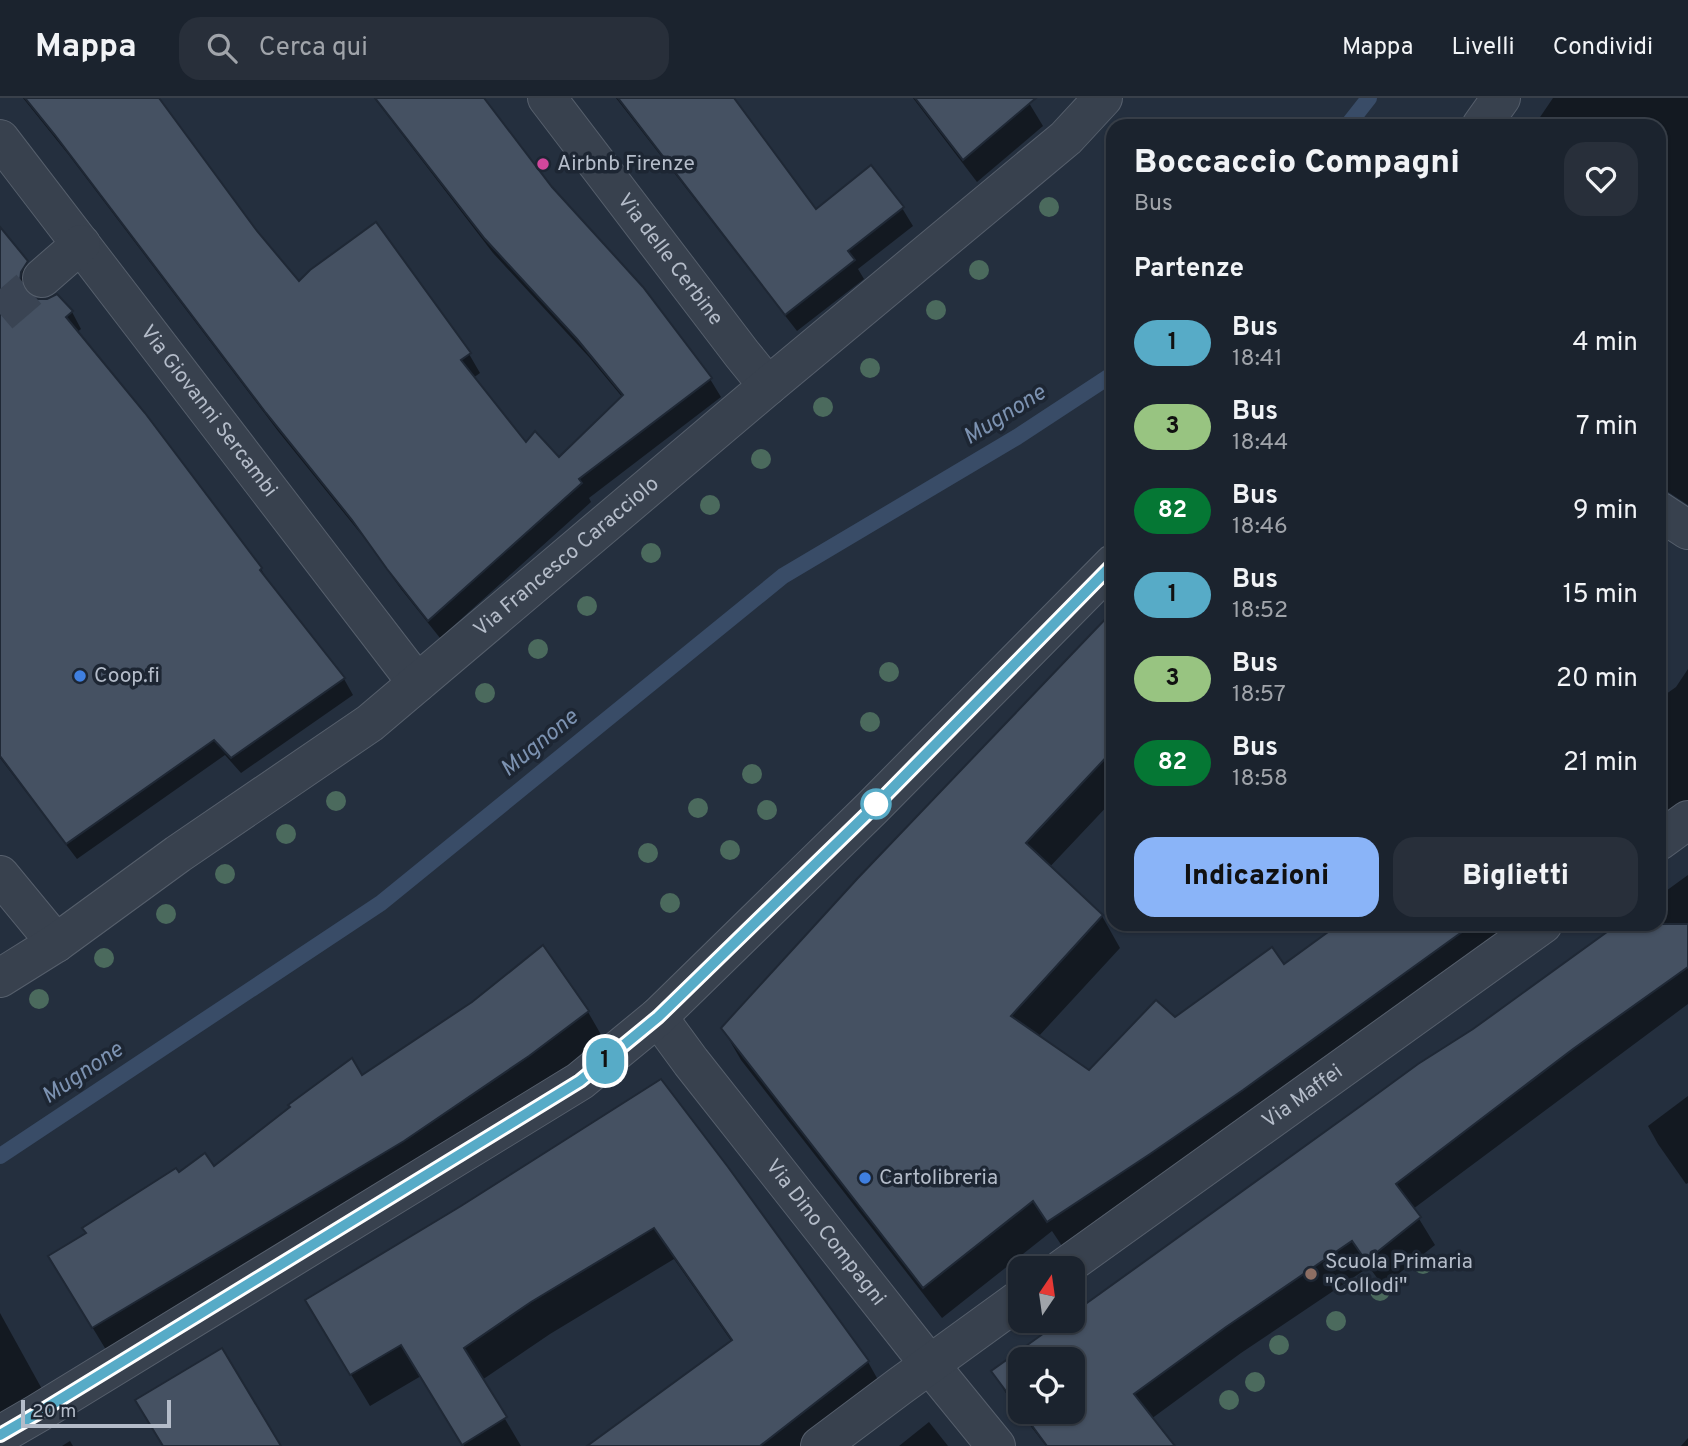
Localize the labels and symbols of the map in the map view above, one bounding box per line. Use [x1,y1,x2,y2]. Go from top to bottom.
place label: Airbnb Firenze [557,151,695,178]
marker: Airbnb Firenze [535,156,551,172]
street label: Via delle Cerbine [611,188,729,331]
street label: Via Giovanni Sercambi [134,320,283,503]
water label: Mugnone [958,379,1053,453]
street label: Via Francesco Caracciolo [468,470,665,643]
place label: Coop.fi [94,663,160,690]
marker: Coop.fi [72,668,88,684]
water label: Mugnone [495,703,586,784]
unlabelled marker [861,789,891,819]
water label: Mugnone [37,1036,130,1112]
line badge: 1 [582,1038,628,1084]
street label: Via Maffei [1257,1058,1348,1135]
street label: Via Dino Compagni [759,1154,892,1311]
place label: Cartolibreria [879,1165,998,1192]
marker: Cartolibreria [857,1170,873,1186]
place label: Scuola Primaria "Collodi" [1325,1249,1473,1300]
north arrow [1008,1256,1085,1334]
marker: Scuola Primaria "Collodi" [1303,1266,1319,1282]
scale bar [21,1397,172,1429]

